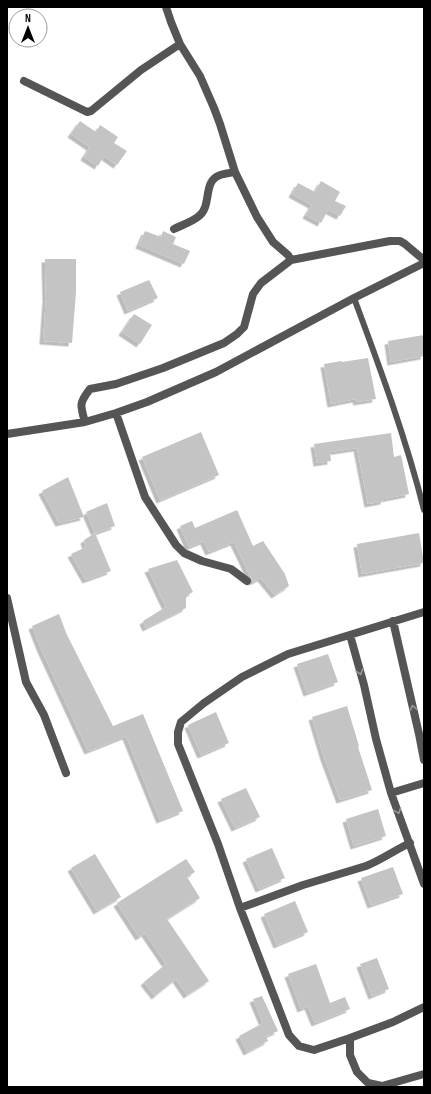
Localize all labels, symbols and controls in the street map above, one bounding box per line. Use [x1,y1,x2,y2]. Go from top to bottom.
north arrow [8,8,48,48]
text: N [25,12,31,25]
one-way arrow [355,669,364,676]
one-way arrow [409,705,418,712]
one-way arrow [394,807,402,814]

